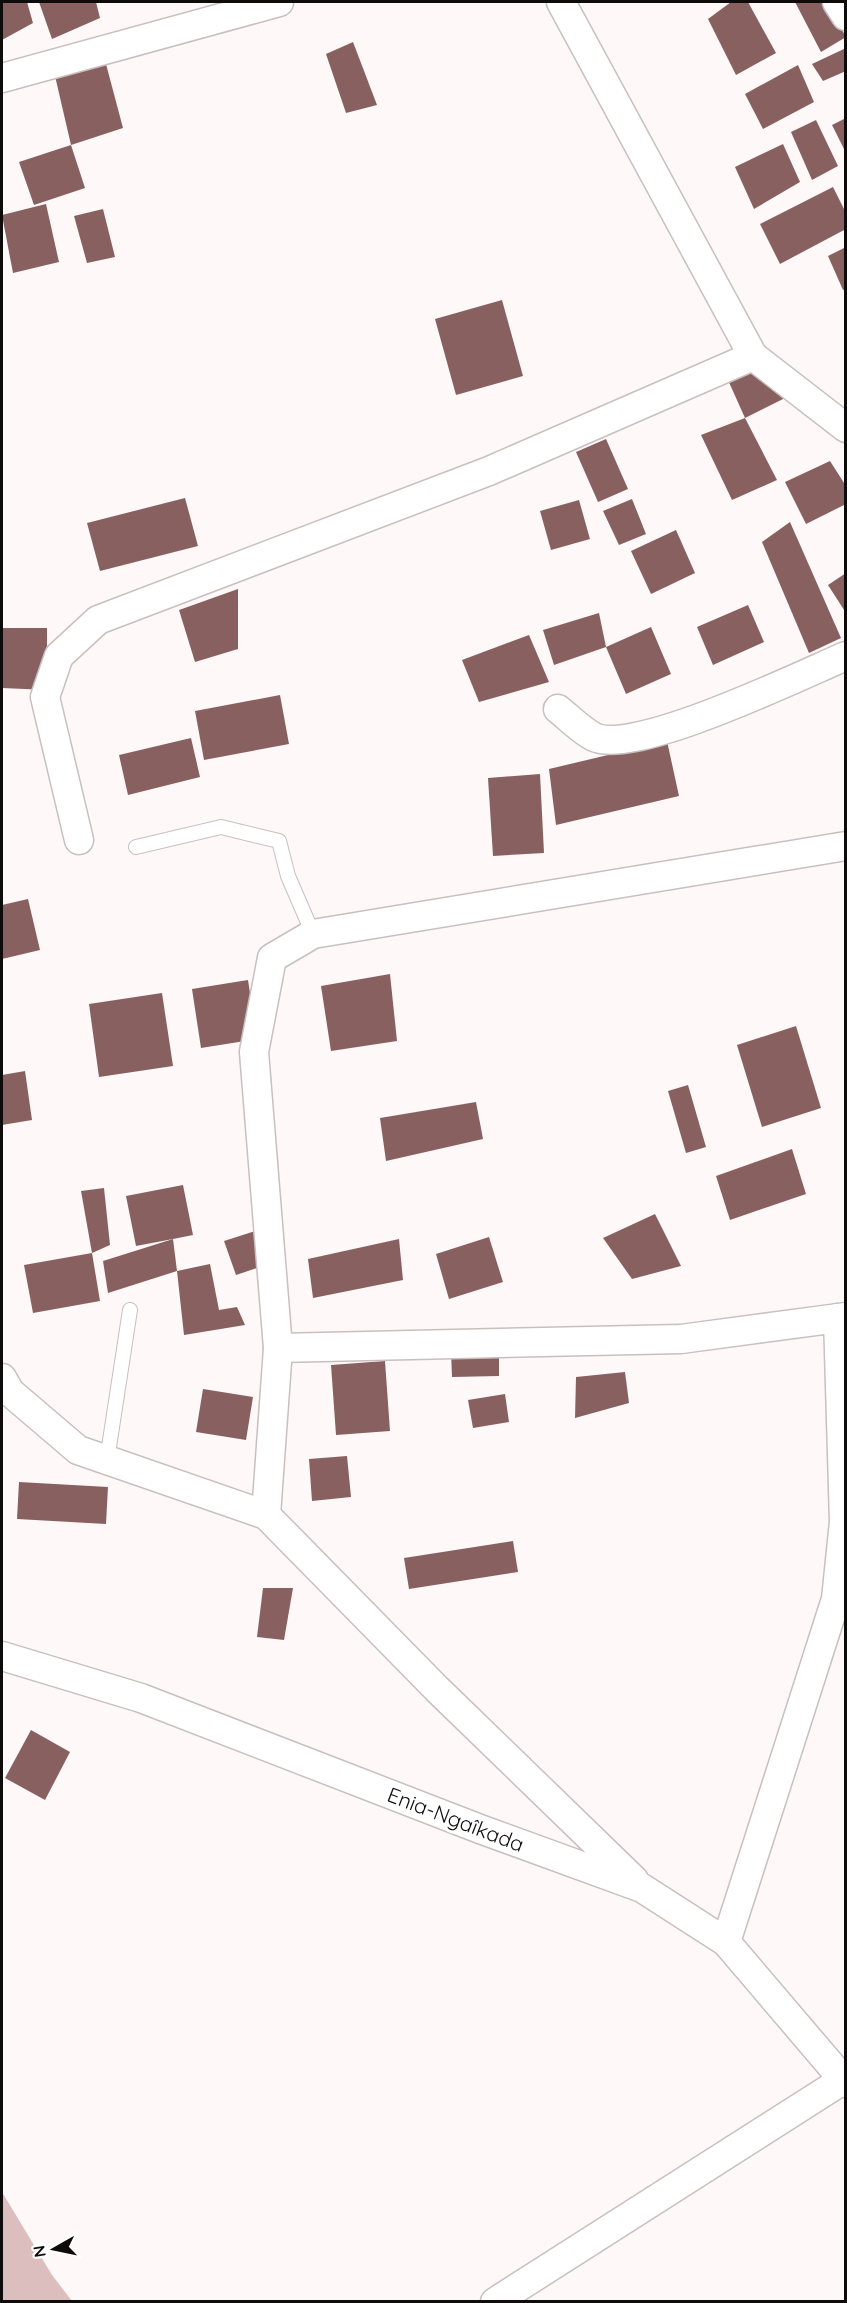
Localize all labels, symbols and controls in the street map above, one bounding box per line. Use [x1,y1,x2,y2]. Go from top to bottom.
street label: Enia-Ngaîkada [384,1781,528,1857]
north arrow [24,2219,84,2279]
text: N [28,2244,50,2259]

